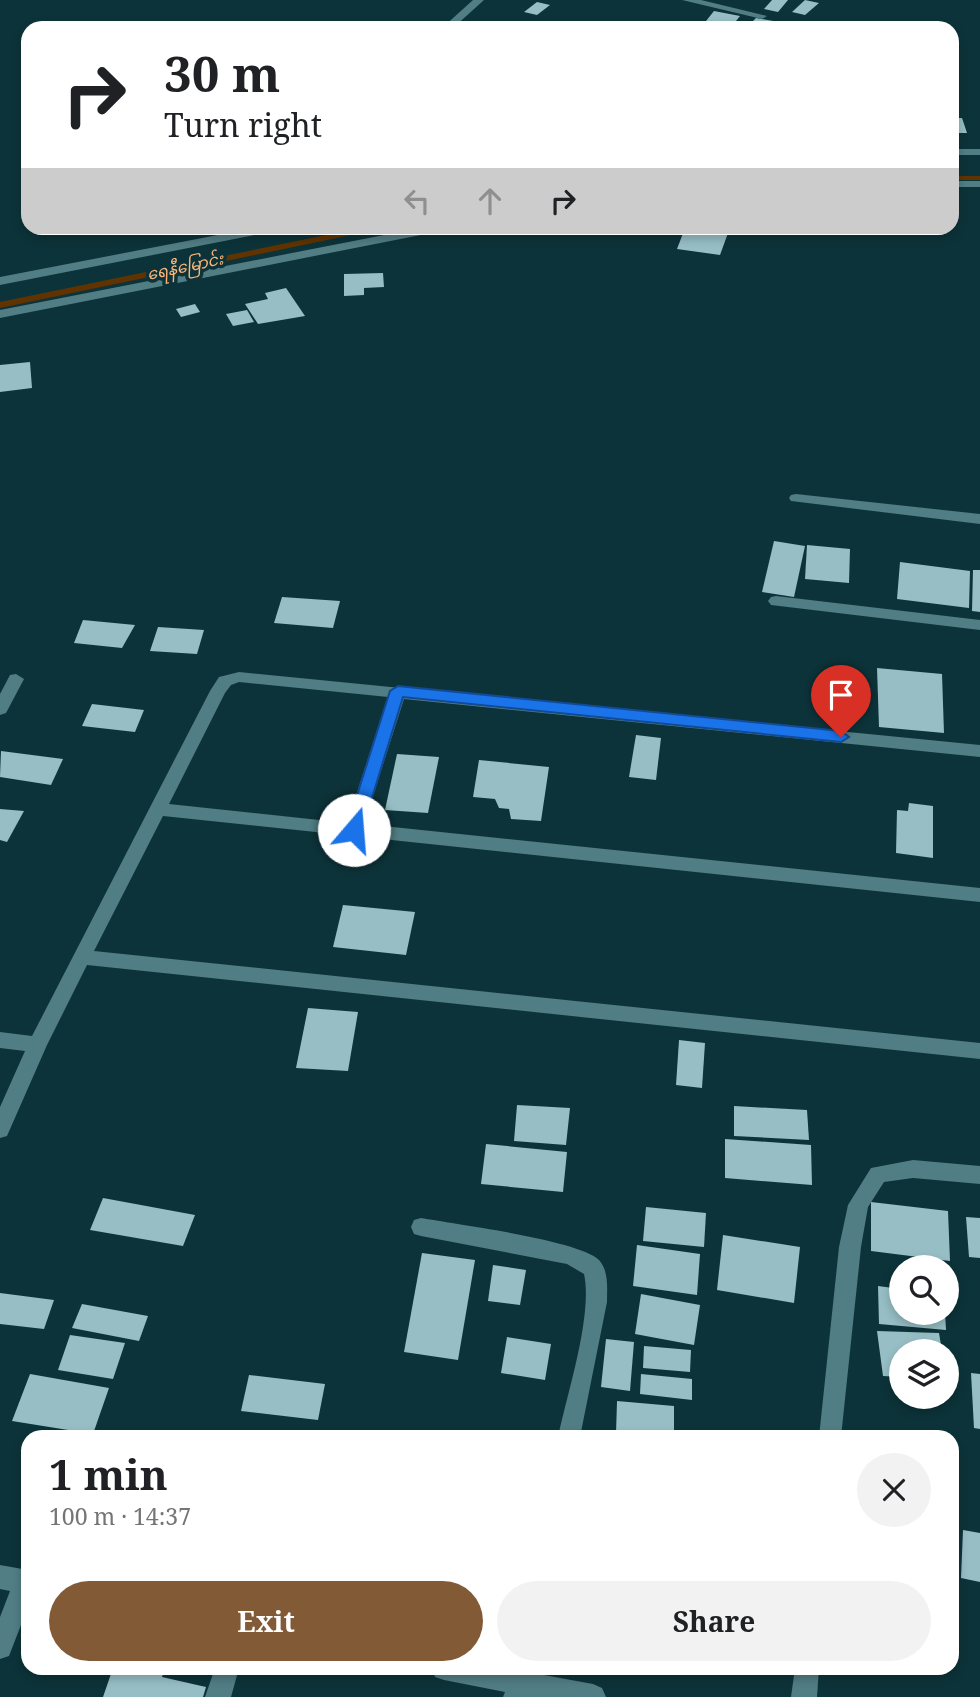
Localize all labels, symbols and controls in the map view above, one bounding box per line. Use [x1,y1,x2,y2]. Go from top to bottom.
text: 30 m [164,40,280,106]
icon: right [49,49,140,140]
text: Turn right [164,103,322,146]
icon: left [398,182,436,220]
icon: ahead [471,182,509,220]
icon: right [544,182,582,220]
water label: ရေနီမြောင်း [145,247,227,288]
pin [811,665,871,737]
icon: arrive [822,676,860,714]
position arrow [317,793,391,867]
map controls [889,1255,959,1409]
button: search [889,1255,959,1325]
button: layers [889,1339,959,1409]
text: 1 min [49,1445,168,1502]
button: close [857,1453,931,1527]
text: 100 m · 14:37 [49,1500,191,1532]
button: Exit [49,1581,483,1661]
button: Share [497,1581,931,1661]

